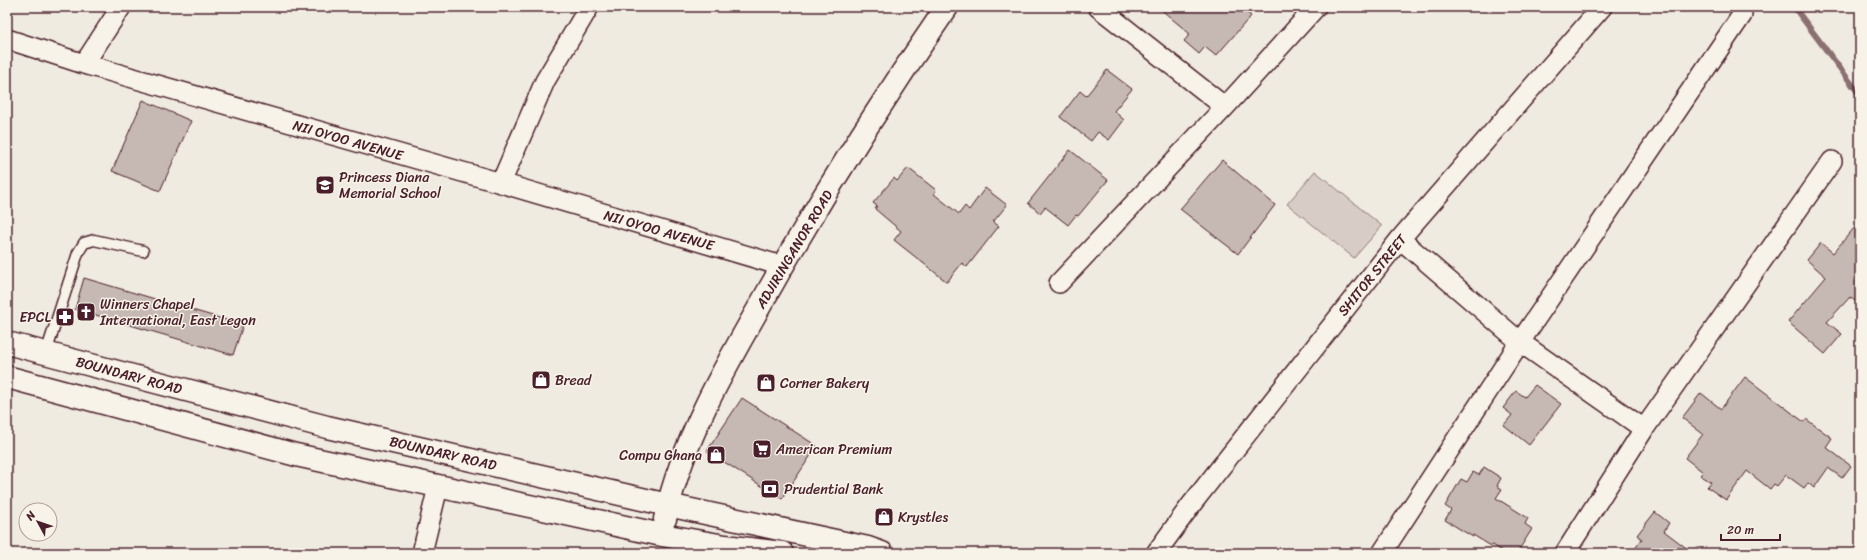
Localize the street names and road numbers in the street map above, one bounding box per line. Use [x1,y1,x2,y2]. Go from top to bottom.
street label: NII OYOO AVENUE [290,113,407,168]
street label: ADJIRINGANOR ROAD [748,184,840,314]
street label: NII OYOO AVENUE [601,203,718,258]
street label: SHITOR STREET [1331,228,1414,322]
street label: BOUNDARY ROAD [73,349,185,402]
street label: BOUNDARY ROAD [387,429,499,478]

